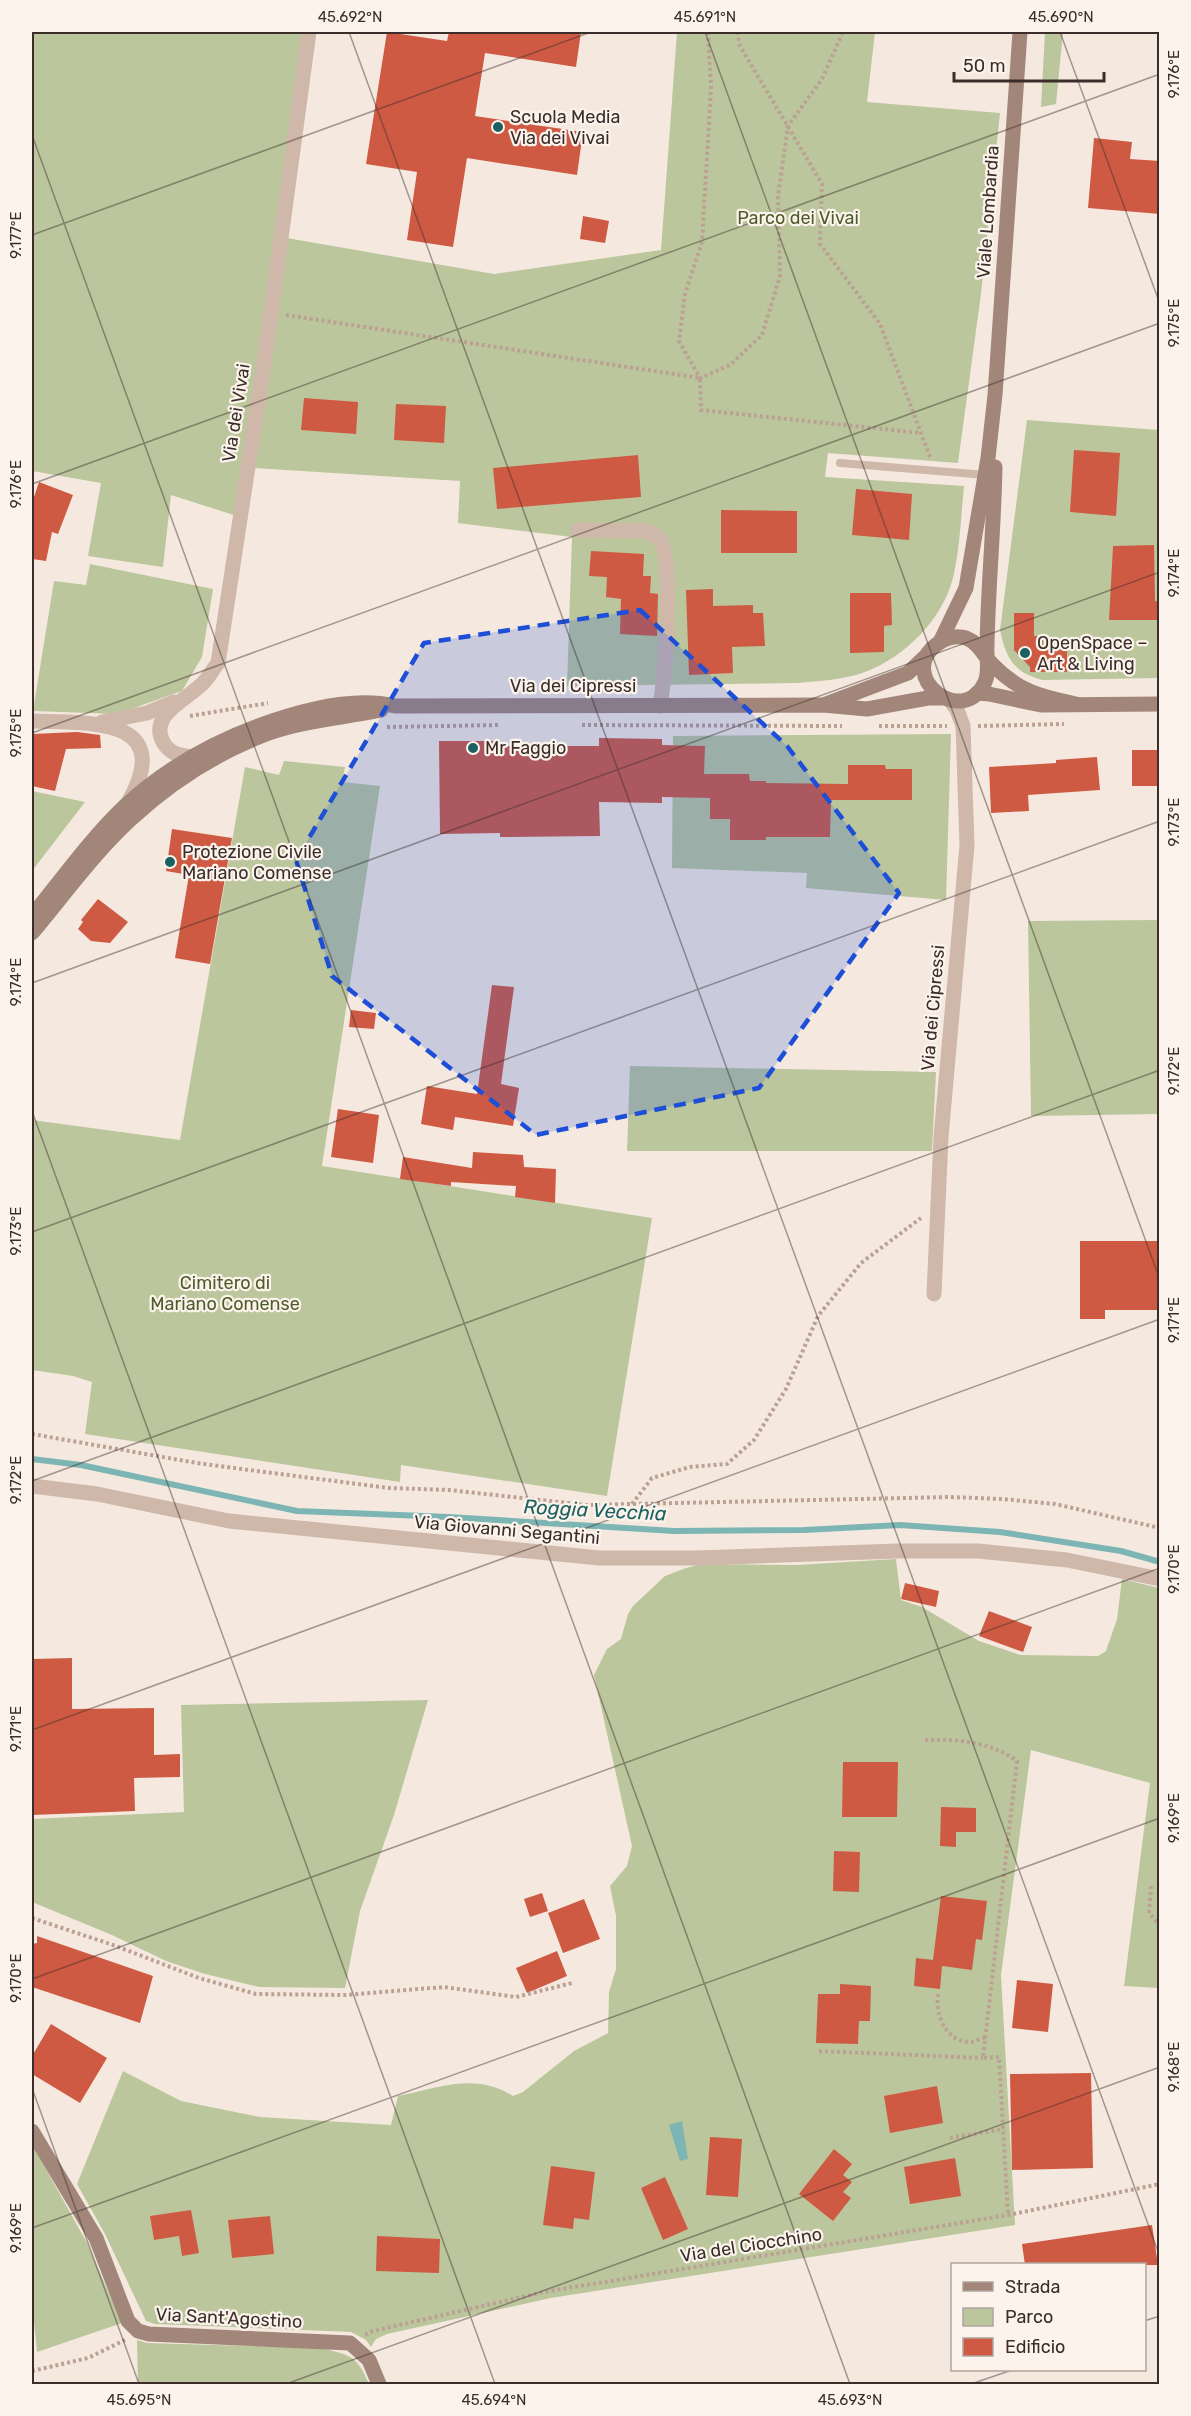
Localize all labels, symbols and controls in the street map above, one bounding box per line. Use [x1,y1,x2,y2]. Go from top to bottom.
text: 45.692°N [318,8,382,26]
text: 45.691°N [674,8,736,26]
text: 45.690°N [1028,8,1094,26]
scale bar [954,45,1104,83]
text: 9.176°E [1165,50,1183,98]
text: 50 m [963,55,1006,77]
place label: Scuola Media Via dei Vivai [510,106,620,149]
marker: Scuola Media Via dei Vivai [491,120,505,134]
street label: Viale Lombardia [972,145,1004,279]
park label: Parco dei Vivai [737,207,859,229]
text: 9.177°E [7,211,25,259]
text: 9.175°E [1165,299,1183,347]
street label: Via dei Vivai [217,362,255,464]
text: 9.176°E [7,460,25,508]
text: 9.174°E [1165,549,1183,597]
place label: OpenSpace – Art & Living [1037,632,1148,675]
marker: OpenSpace – Art & Living [1018,646,1032,660]
street label: Via dei Cipressi [510,675,636,697]
text: 9.175°E [7,709,25,757]
place label: Mr Faggio [485,737,566,759]
marker: Mr Faggio [466,741,480,755]
text: 9.173°E [1165,798,1183,846]
place label: Protezione Civile Mariano Comense [182,841,332,884]
marker: Protezione Civile Mariano Comense [163,855,177,869]
street label: Via dei Cipressi [917,944,949,1072]
text: 9.174°E [7,958,25,1006]
text: 9.172°E [1165,1047,1183,1095]
text: 9.173°E [7,1207,25,1255]
park label: Cimitero di Mariano Comense [150,1272,300,1315]
text: 9.171°E [1165,1297,1183,1343]
text: 9.172°E [7,1456,25,1504]
water label: Roggia Vecchia [523,1494,667,1526]
street label: Via Giovanni Segantini [413,1511,601,1549]
text: 9.170°E [1165,1544,1183,1594]
text: 9.171°E [7,1706,25,1752]
text: 9.169°E [1165,1793,1183,1843]
text: 9.170°E [7,1953,25,2003]
text: 9.168°E [1165,2042,1183,2092]
text: 9.169°E [7,2203,25,2253]
street label: Via del Ciocchino [679,2223,823,2267]
legend [951,2263,1146,2371]
text: Strada [1005,2276,1061,2298]
street label: Via Sant'Agostino [155,2303,303,2333]
text: Parco [1005,2306,1053,2328]
text: Edificio [1005,2336,1065,2358]
text: 45.695°N [107,2391,171,2409]
text: 45.694°N [462,2391,526,2409]
text: 45.693°N [818,2391,882,2409]

